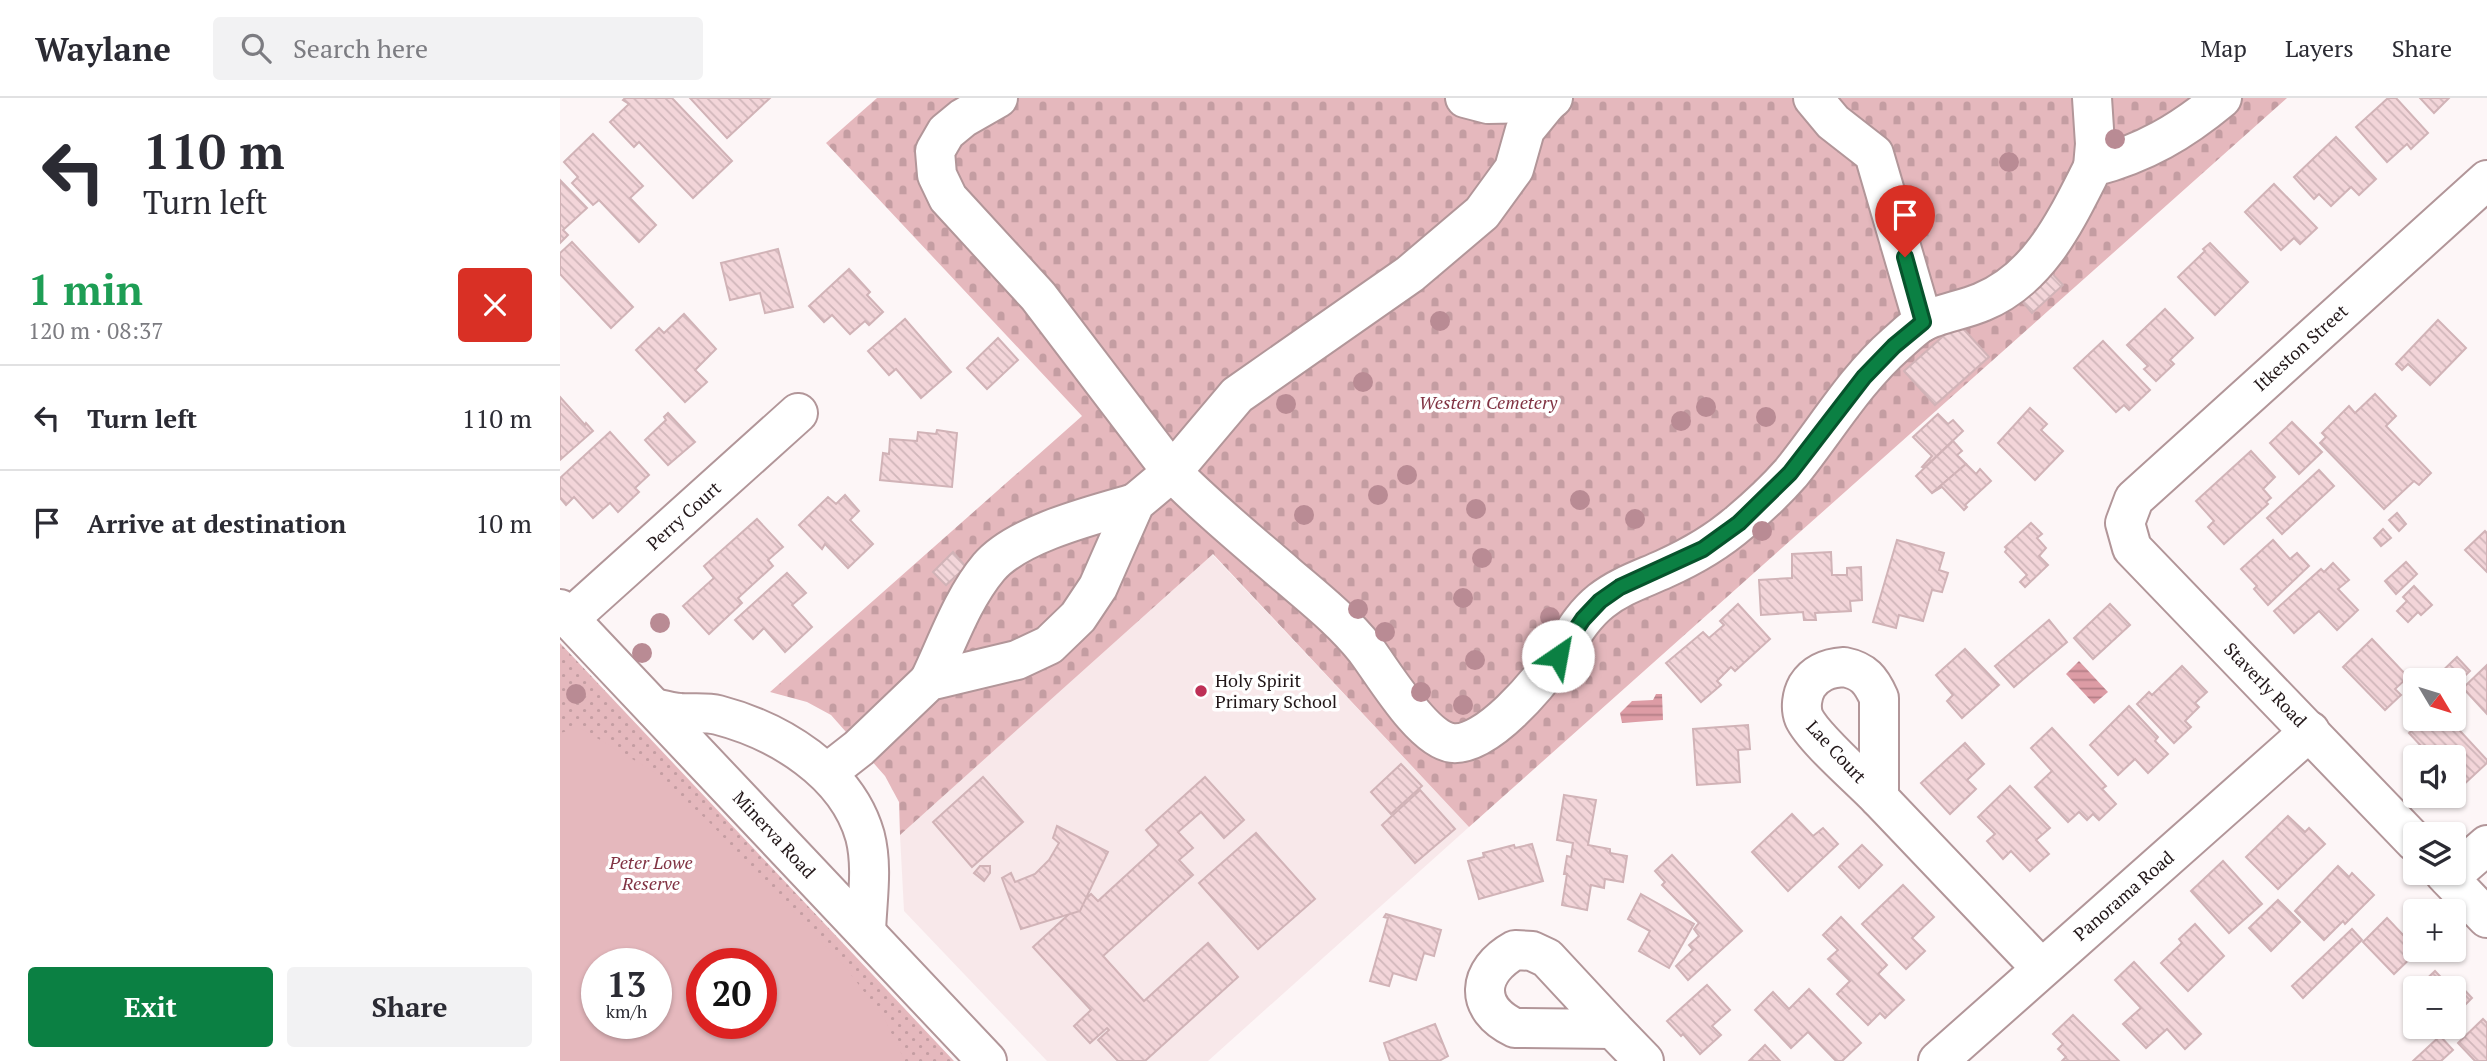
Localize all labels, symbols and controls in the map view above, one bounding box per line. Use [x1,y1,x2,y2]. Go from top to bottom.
search box [213,17,703,80]
text: Waylane [35,27,171,70]
icon: search [237,29,275,67]
text: Search here [293,31,428,65]
text: Map [2200,32,2247,64]
text: Layers [2285,32,2354,64]
text: Share [2392,32,2452,64]
text: 110 m [143,118,285,183]
icon: left [28,126,119,217]
text: Turn left [143,181,267,223]
pin [1875,185,1935,257]
icon: arrive [1886,196,1924,234]
text: 1 min [28,261,143,317]
button: close [458,268,532,342]
street label: Itkeston Street [2248,298,2353,396]
text: 120 m · 08:37 [28,315,163,346]
park label: Western Cemetery [1419,390,1558,414]
icon: left [28,399,66,437]
text: Turn left [87,401,197,435]
text: 110 m [462,401,532,435]
street label: Perry Court [641,475,726,555]
icon: arrive [28,504,66,542]
text: Arrive at destination [87,506,346,540]
text: 10 m [476,506,532,540]
position arrow [1521,619,1595,693]
street label: Staverly Road [2219,637,2312,732]
place label: Holy Spirit Primary School [1215,668,1337,713]
north arrow [2403,668,2466,732]
map controls [2403,668,2466,1039]
marker: Holy Spirit Primary School [1193,683,1209,699]
street label: Lae Court [1802,715,1872,788]
button: sound [2403,745,2466,808]
street label: Minerva Road [728,786,821,883]
button: layers [2403,822,2466,885]
street label: Panorama Road [2068,845,2179,946]
park label: Peter Lowe Reserve [608,850,693,895]
button: + [2403,899,2466,962]
speed limit sign: 20 [686,948,777,1039]
text: 13 [607,961,646,1007]
button: Exit [28,967,273,1047]
button: Share [287,967,532,1047]
button: − [2403,976,2466,1039]
text: km/h [606,999,647,1023]

